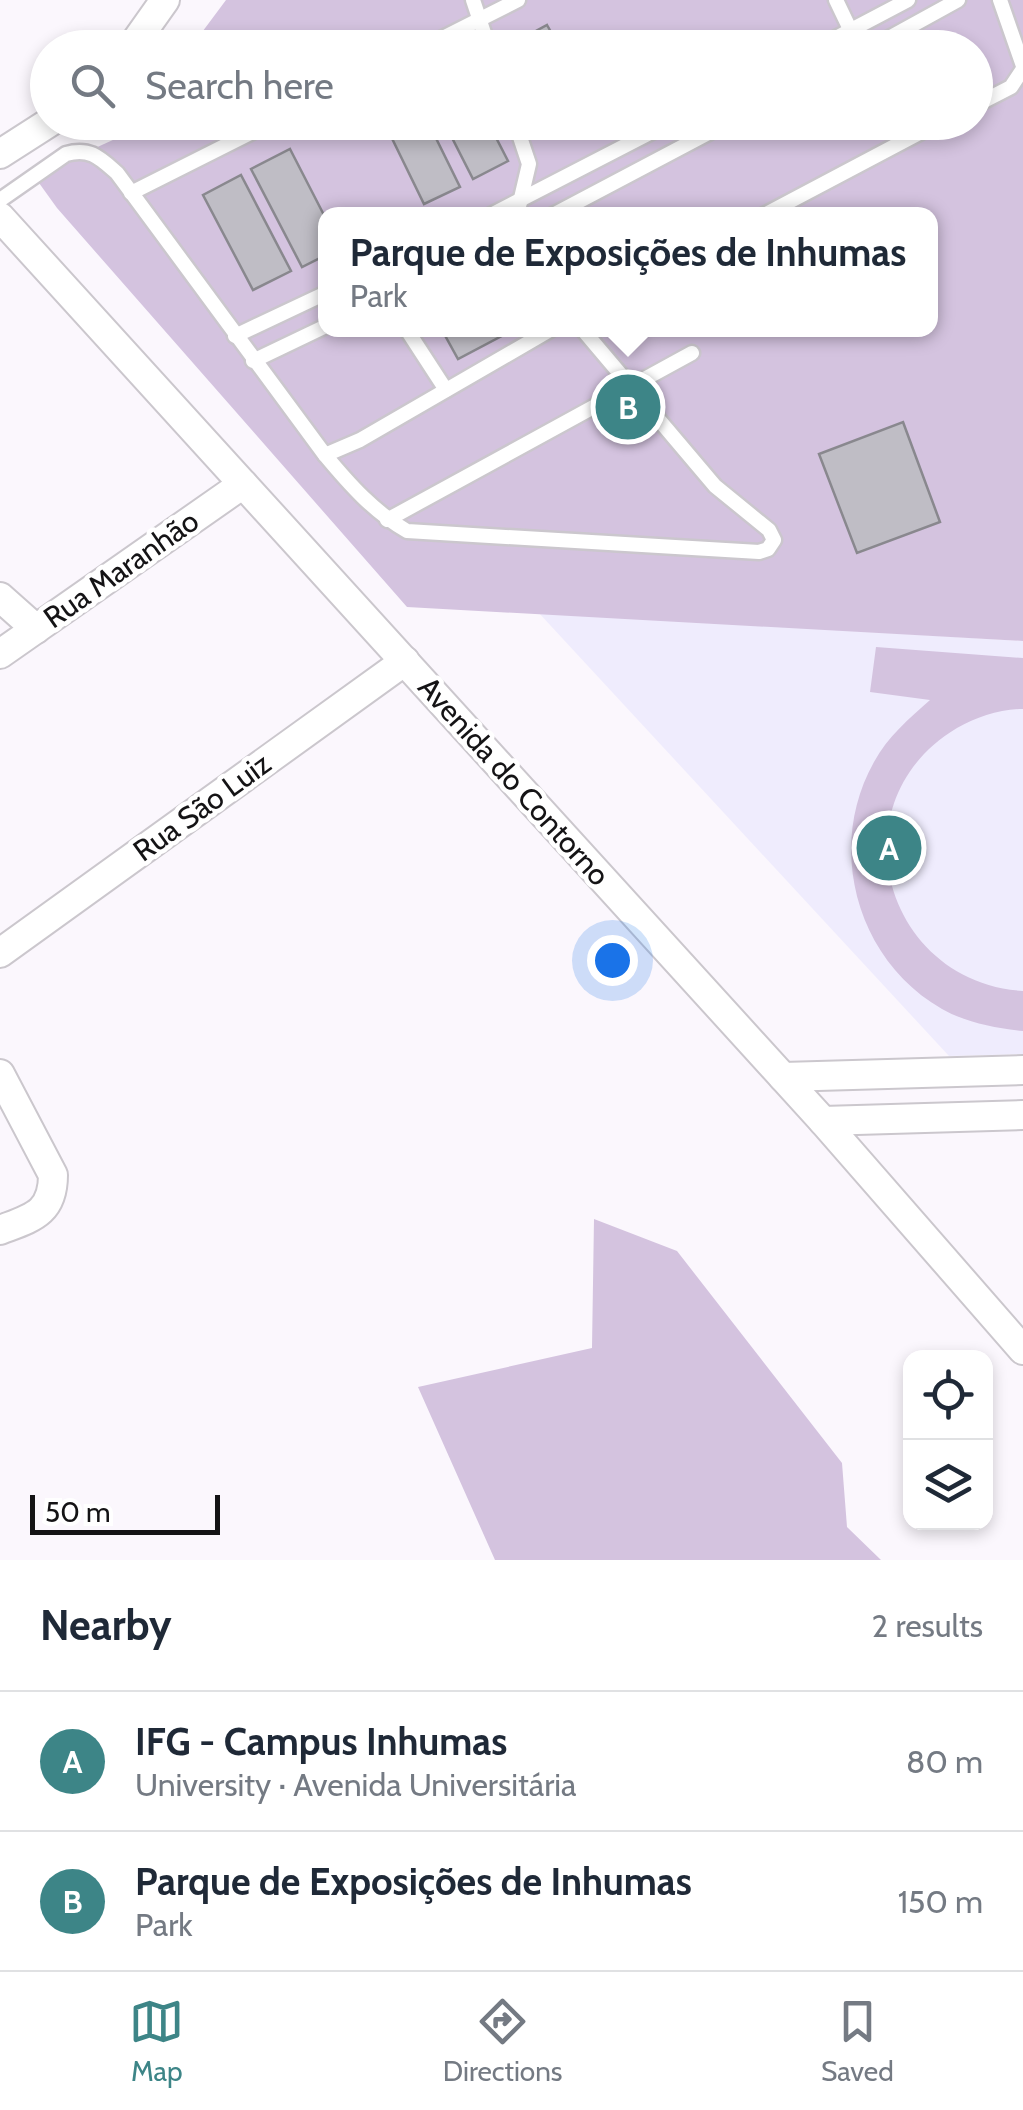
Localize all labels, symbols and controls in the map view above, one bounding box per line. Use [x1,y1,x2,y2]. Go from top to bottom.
search box [30,30,993,140]
icon: search [65,58,120,113]
text: Search here [145,62,334,109]
popup [318,207,938,337]
text: Parque de Exposições de Inhumas [350,229,906,276]
text: Park [350,276,407,315]
pin: B [596,370,660,444]
street label: Rua Maranhão [36,502,206,636]
street label: Avenida do Contorno [410,669,618,893]
street label: Rua São Luiz [126,745,278,869]
pin: A [856,810,922,886]
your location [587,935,638,986]
map controls [903,1350,993,1530]
button: locate [903,1350,993,1440]
button: layers [903,1440,993,1530]
scale bar [30,1490,220,1534]
text: 50 m [45,1495,111,1529]
text: Nearby [40,1599,172,1651]
text: 2 results [872,1606,983,1645]
text: IFG - Campus Inhumas [135,1718,507,1765]
text: A [62,1742,83,1781]
text: 80 m [906,1742,983,1781]
text: University · Avenida Universitária [135,1765,576,1804]
text: Parque de Exposições de Inhumas [135,1858,692,1905]
text: B [62,1882,83,1921]
text: 150 m [898,1882,983,1921]
text: Park [135,1905,193,1944]
tab: Map [129,1994,184,2088]
tab: Directions [443,1994,562,2088]
tab: Saved [821,1994,894,2088]

